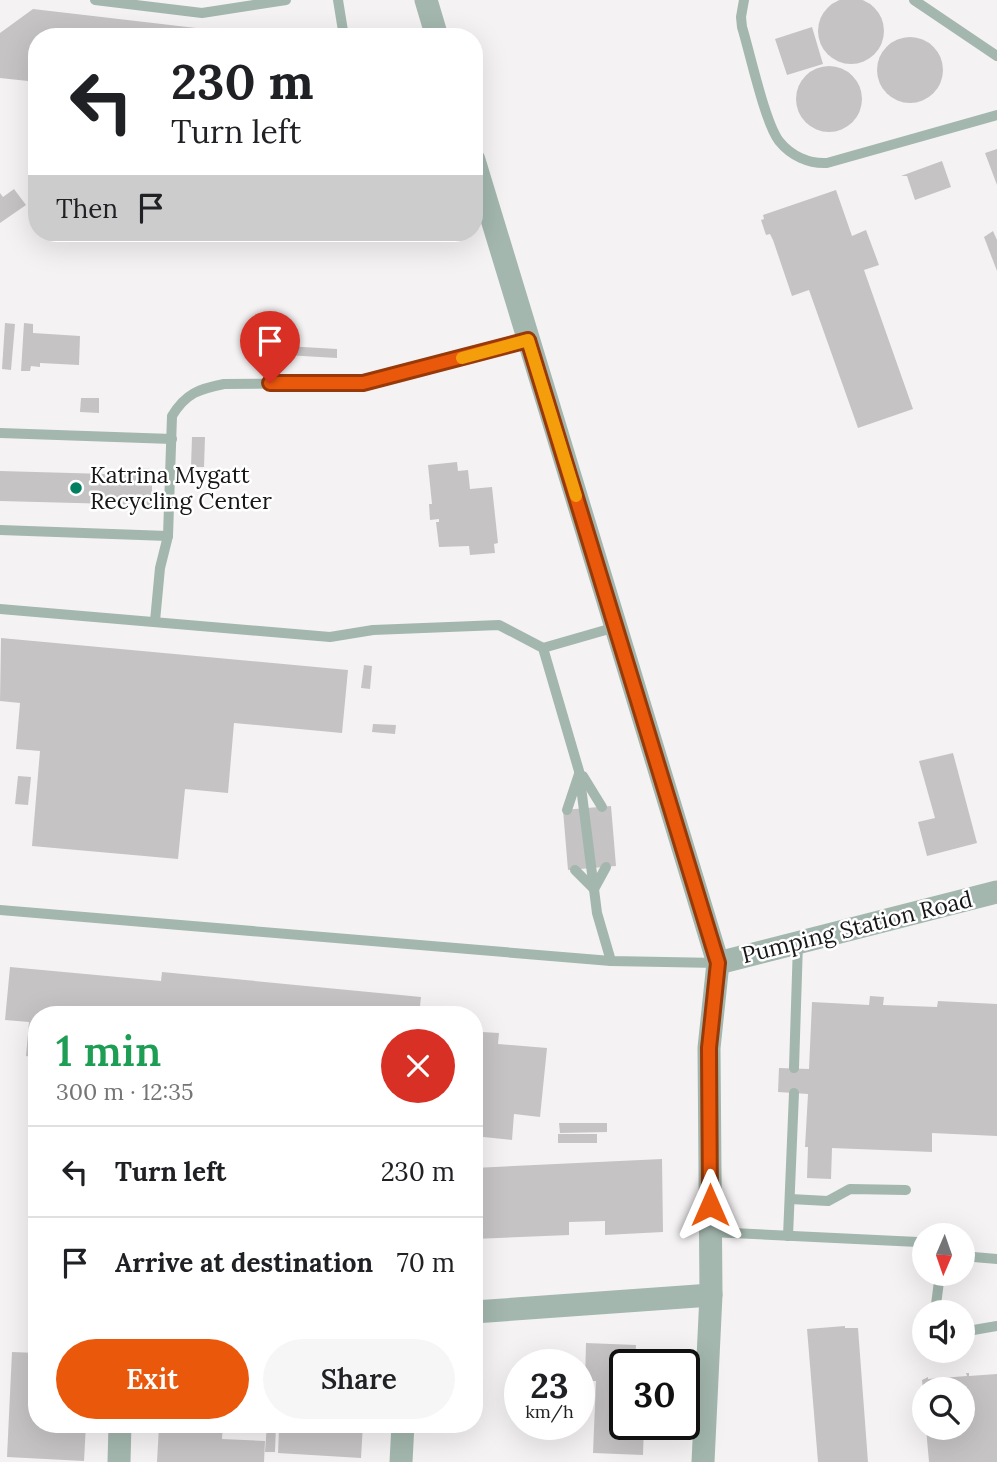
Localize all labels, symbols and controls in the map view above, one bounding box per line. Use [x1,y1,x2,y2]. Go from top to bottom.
text: 230 m [171,50,314,112]
icon: left [56,56,147,147]
text: Turn left [171,111,301,152]
icon: arrive [132,189,170,227]
text: Then [56,192,118,225]
pin [240,311,300,383]
icon: arrive [251,322,289,360]
place label: Katrina Mygatt Recycling Center [90,460,272,515]
marker: Katrina Mygatt Recycling Center [68,480,84,496]
street label: Pumping Station Road [738,884,976,969]
text: 1 min [56,1024,161,1078]
button: close [381,1029,455,1103]
text: 300 m · 12:35 [56,1077,194,1106]
icon: left [56,1153,94,1191]
text: Turn left [115,1155,226,1188]
text: 230 m [381,1155,455,1188]
position arrow [673,1168,747,1242]
north arrow [912,1223,975,1286]
map controls [912,1223,975,1440]
icon: arrive [56,1244,94,1282]
text: Arrive at destination [115,1246,373,1279]
text: 70 m [397,1246,455,1279]
button: sound [912,1300,975,1363]
button: Exit [56,1339,249,1419]
button: Share [263,1339,455,1419]
speed limit sign: 30 [609,1349,700,1440]
text: 23 [530,1363,569,1408]
button: search [912,1377,975,1440]
text: km/h [525,1400,574,1423]

